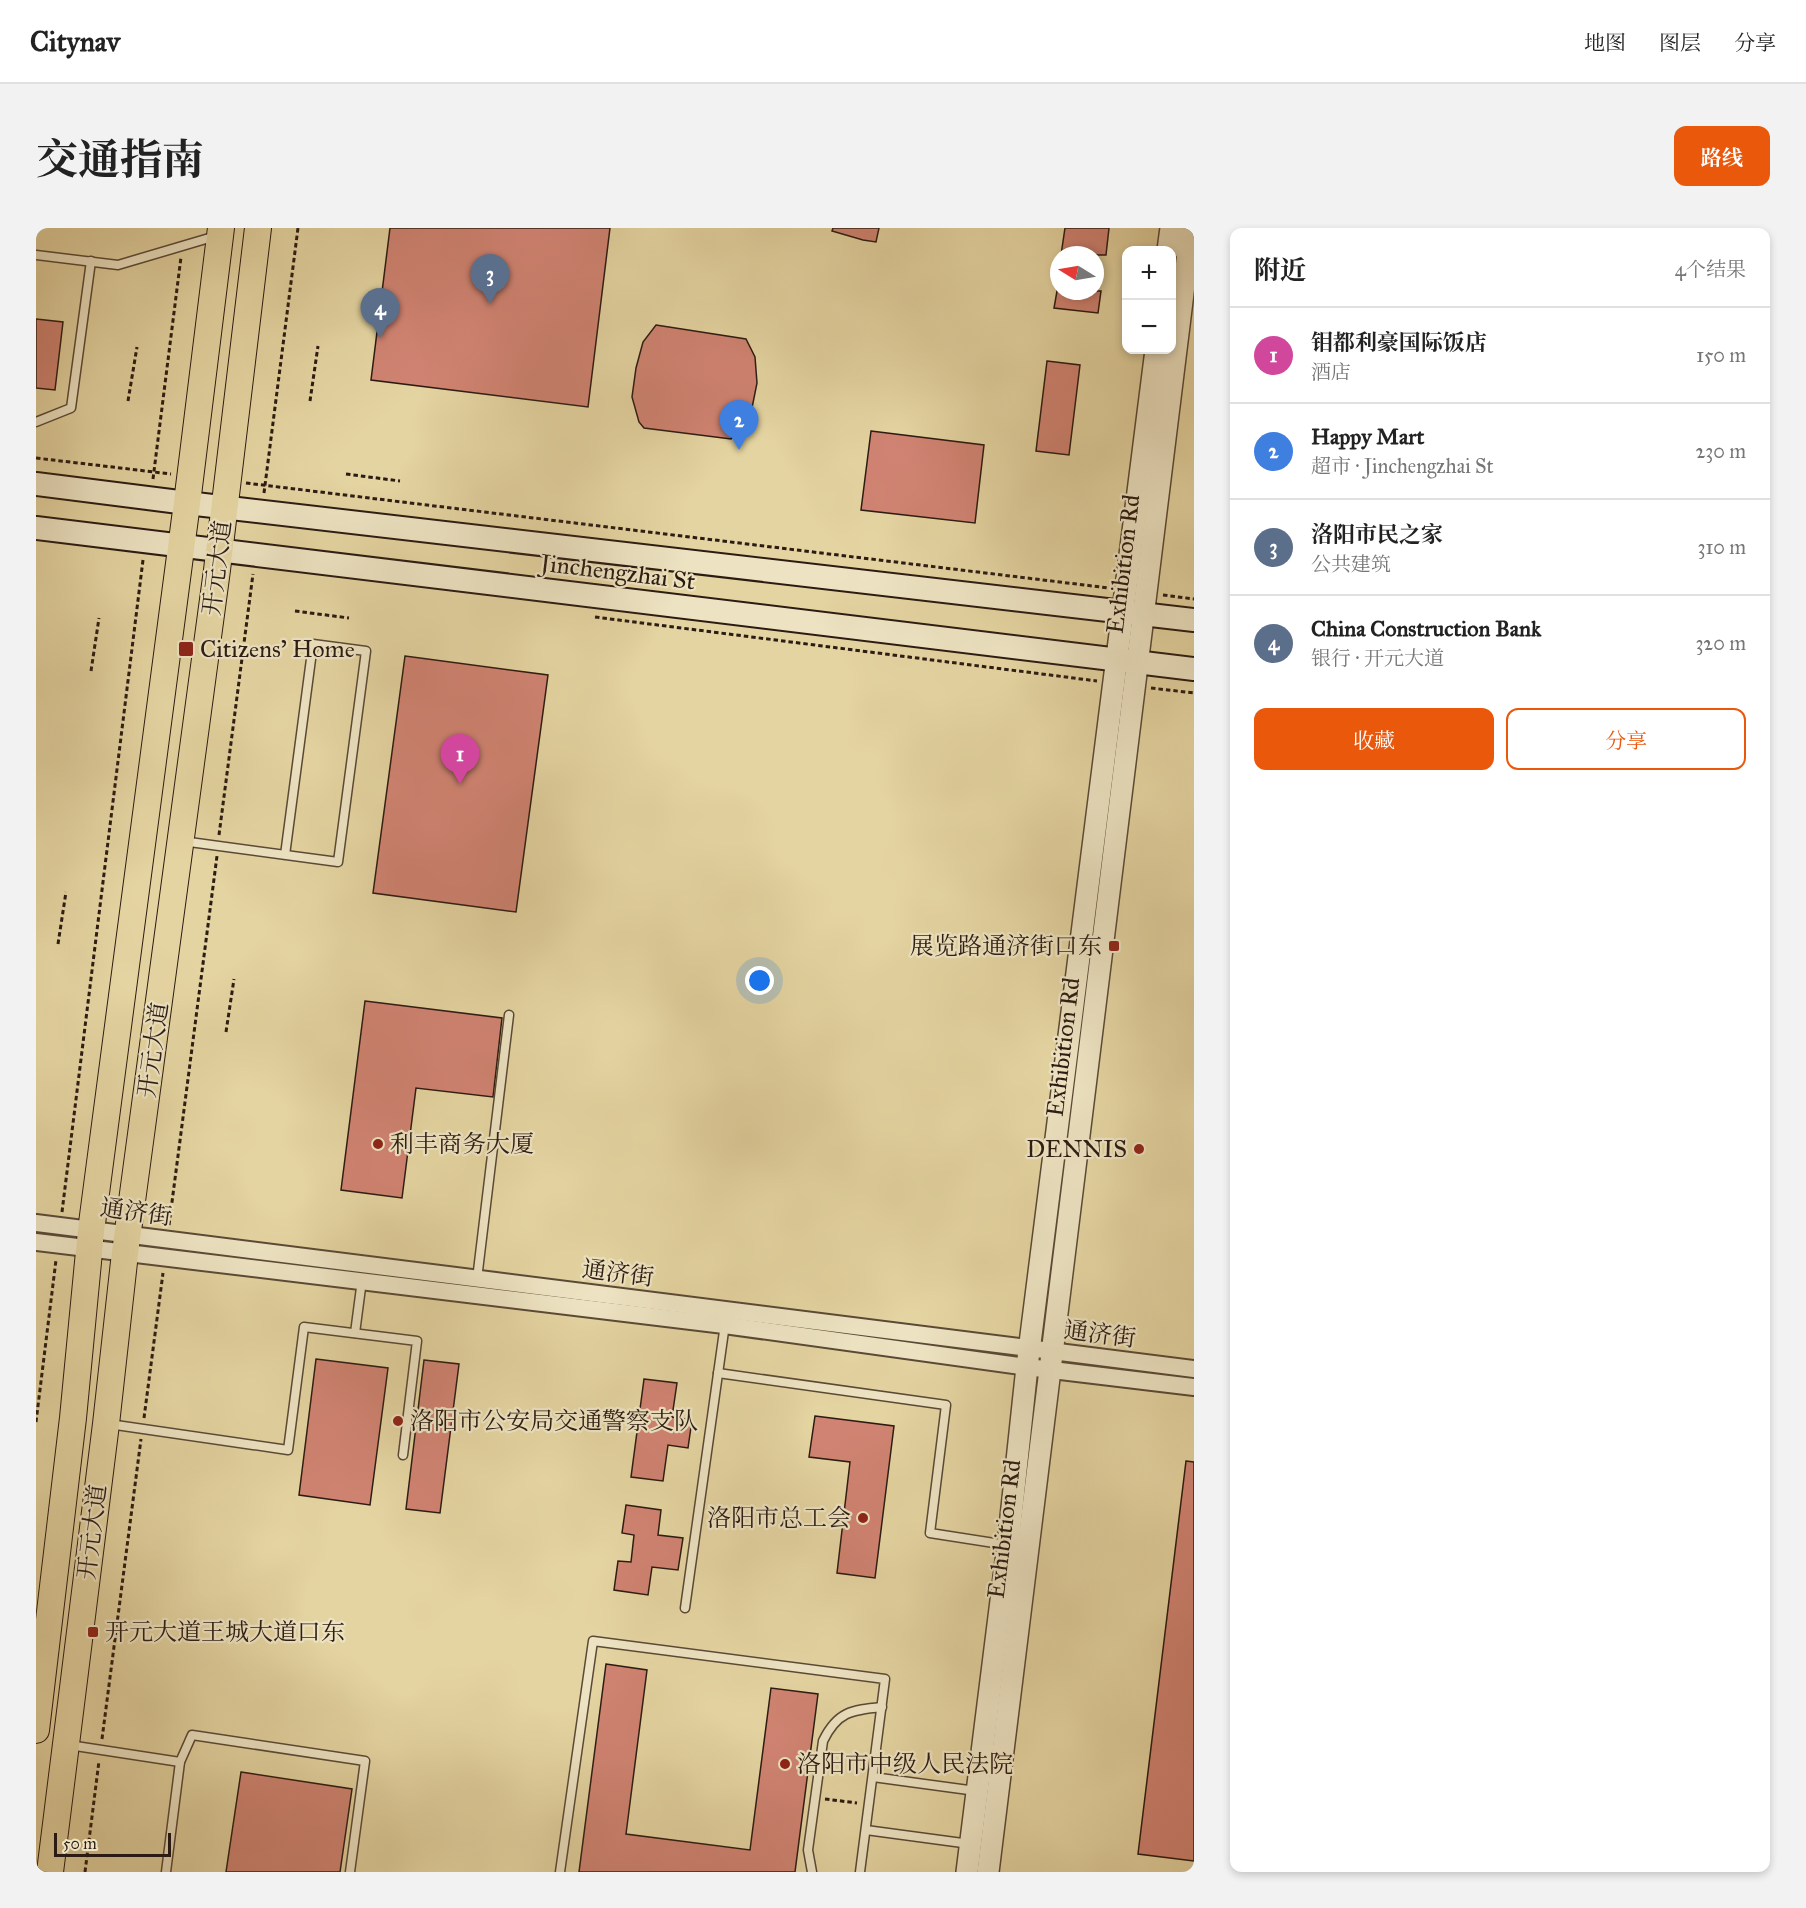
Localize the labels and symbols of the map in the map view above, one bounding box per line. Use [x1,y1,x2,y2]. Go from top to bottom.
north arrow [1050,246,1104,300]
pin: 3 [470,254,510,304]
pin: 4 [360,288,400,338]
pin: 2 [720,400,758,450]
street label: Exhibition Rd [1100,493,1146,635]
street label: 开元大道 [196,519,238,617]
street label: Jinchengzhai St [536,547,697,596]
place label: Citizens' Home [200,634,355,664]
marker: Citizens' Home [177,640,195,658]
pin: 1 [440,734,480,784]
place label: 展览路通济街口东 [910,931,1102,961]
marker: 展览路通济街口东 [1107,939,1121,953]
your location [745,966,774,995]
street label: Exhibition Rd [1040,976,1086,1118]
street label: 开元大道 [131,1000,175,1100]
place label: 利丰商务大厦 [390,1129,534,1159]
place label: DENNIS [1026,1134,1127,1164]
marker: 利丰商务大厦 [371,1137,385,1151]
marker: DENNIS [1132,1142,1146,1156]
street label: 通济街 [98,1192,174,1232]
street label: 通济街 [580,1254,656,1292]
street label: 通济街 [1062,1315,1138,1353]
place label: 洛阳市公安局交通警察支队 [410,1406,698,1436]
marker: 洛阳市公安局交通警察支队 [391,1414,405,1428]
street label: Exhibition Rd [981,1458,1027,1600]
street label: 开元大道 [71,1483,113,1581]
place label: 洛阳市总工会 [707,1503,851,1533]
marker: 洛阳市总工会 [856,1511,870,1525]
place label: 开元大道王城大道口东 [105,1617,345,1647]
marker: 开元大道王城大道口东 [86,1625,100,1639]
place label: 洛阳市中级人民法院 [797,1749,1013,1779]
marker: 洛阳市中级人民法院 [778,1757,792,1771]
scale bar [54,1830,171,1858]

